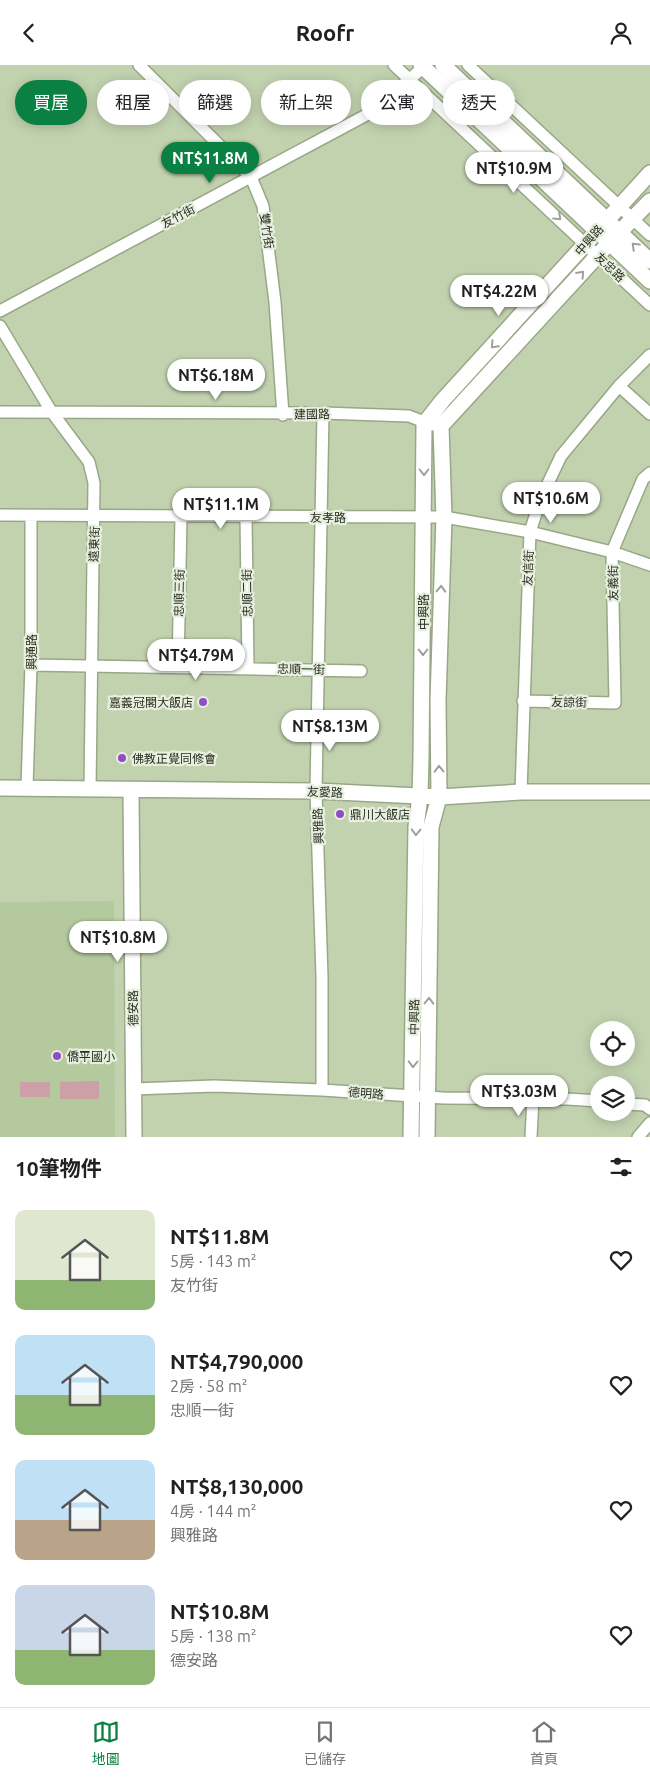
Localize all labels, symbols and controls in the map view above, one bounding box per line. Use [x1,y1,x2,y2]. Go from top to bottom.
icon: back [15,19,43,47]
icon: person [607,19,635,47]
text: Roofr [296,20,354,45]
chip: 買屋 [15,80,87,125]
chip: 租屋 [97,80,169,125]
chip: 篩選 [179,80,251,125]
chip: 新上架 [261,80,351,125]
chip: 公寓 [361,80,433,125]
chip: 透天 [443,80,515,125]
pin: NT$11.8M [158,141,262,184]
text: NT$11.8M [172,149,248,167]
pin: NT$10.9M [462,151,566,194]
text: NT$10.9M [476,159,552,177]
street label: 友竹街 [159,202,197,230]
one-way arrow [553,211,562,220]
street label: 雙竹街 [258,212,276,250]
street label: 中興路 [572,222,606,258]
one-way arrow [631,243,640,252]
street label: 友忠路 [593,250,627,284]
one-way arrow [575,271,584,280]
pin: NT$4.22M [447,275,551,317]
text: NT$4.22M [461,282,537,300]
one-way arrow [491,339,500,348]
pin: NT$6.18M [164,359,268,401]
text: NT$6.18M [178,366,254,384]
street label: 建國路 [294,407,330,421]
one-way arrow [419,469,429,477]
pin: NT$10.6M [499,481,603,524]
pin: NT$11.1M [169,487,273,530]
text: NT$10.6M [513,489,589,507]
text: NT$11.1M [183,495,259,513]
street label: 友孝路 [310,511,346,524]
street label: 遠東街 [87,526,101,562]
street label: 友信街 [521,550,535,586]
street label: 友義街 [606,565,620,601]
street label: 忠順三街 [172,569,186,617]
street label: 忠順二街 [240,569,254,617]
one-way arrow [436,585,447,593]
street label: 中興路 [417,594,430,630]
street label: 興通路 [25,634,38,670]
pin: NT$4.79M [144,639,248,681]
text: NT$4.79M [158,646,234,664]
one-way arrow [418,649,428,657]
street label: 忠順一街 [277,662,325,676]
street label: 友諒街 [551,695,587,709]
place label: 嘉義冠閣大飯店 [109,696,193,709]
marker: 嘉義冠閣大飯店 [197,696,209,708]
pin: NT$8.13M [278,709,382,752]
text: NT$8.13M [292,717,368,735]
marker: 佛教正覺同修會 [116,752,128,764]
place label: 佛教正覺同修會 [132,752,216,765]
one-way arrow [434,765,444,773]
street label: 友愛路 [307,785,343,799]
street label: 興雅路 [311,808,325,844]
marker: 鼎川大飯店 [334,808,346,820]
place label: 鼎川大飯店 [350,808,410,821]
one-way arrow [411,828,422,836]
pin: NT$10.8M [66,921,170,963]
text: NT$10.8M [80,928,156,946]
street label: 德安路 [126,990,140,1026]
one-way arrow [424,997,434,1004]
street label: 中興路 [407,999,421,1035]
map controls [590,1021,635,1121]
button: locate [590,1021,635,1066]
marker: 僑平國小 [51,1050,63,1062]
place label: 僑平國小 [67,1050,115,1063]
one-way arrow [408,1061,418,1069]
pin: NT$3.03M [467,1075,571,1117]
button: layers [590,1076,635,1121]
text: NT$3.03M [481,1082,557,1100]
street label: 德明路 [347,1085,385,1101]
icon: filters [607,1153,635,1181]
text: 10筆物件 [15,1156,102,1180]
text: NT$11.8M [170,1224,270,1248]
icon: home [55,1230,115,1290]
icon: heart [607,1246,635,1274]
text: 5房 · 143 m² [170,1252,257,1270]
text: 友竹街 [170,1276,218,1294]
text: NT$4,790,000 [170,1349,303,1373]
icon: home [55,1355,115,1415]
icon: heart [607,1371,635,1399]
text: 2房 · 58 m² [170,1377,248,1395]
text: 忠順一街 [170,1401,234,1419]
text: NT$8,130,000 [170,1474,303,1498]
icon: home [55,1480,115,1540]
icon: heart [607,1496,635,1524]
text: 4房 · 144 m² [170,1502,257,1520]
text: 興雅路 [170,1526,218,1544]
text: NT$10.8M [170,1599,270,1623]
icon: home [55,1605,115,1665]
icon: heart [607,1621,635,1649]
text: 5房 · 138 m² [170,1627,257,1645]
text: 德安路 [170,1651,218,1669]
tab: 地圖 [92,1718,120,1768]
tab: 已儲存 [304,1718,346,1768]
tab: 首頁 [530,1718,558,1768]

